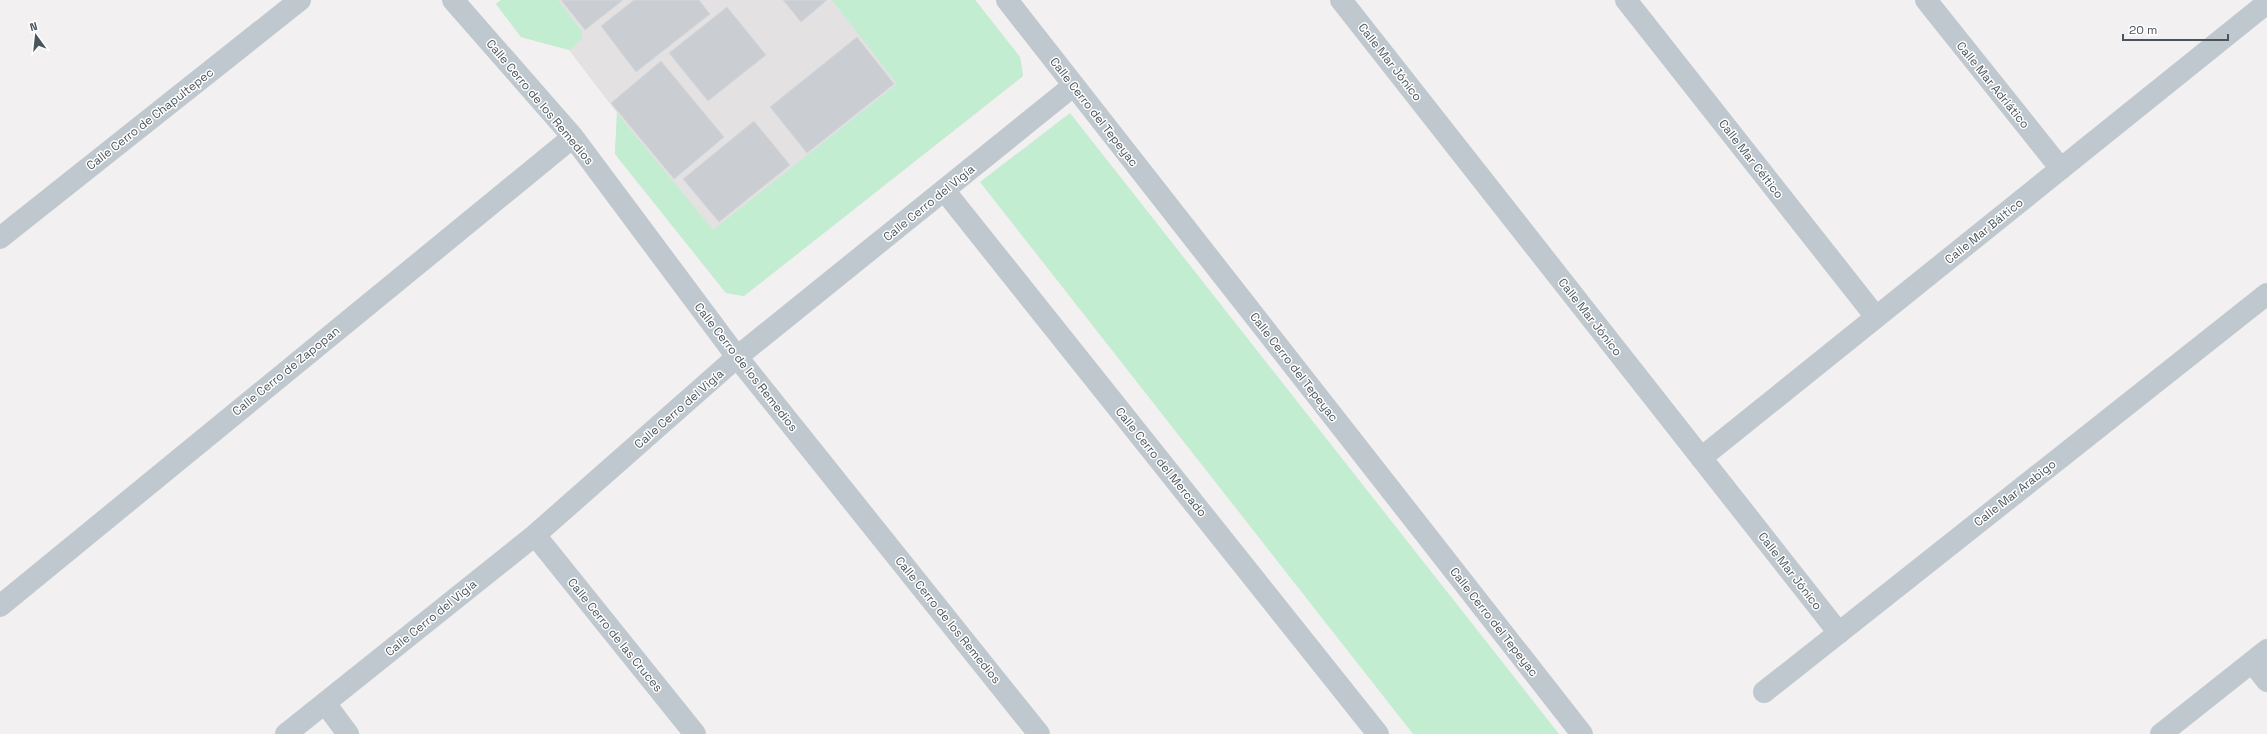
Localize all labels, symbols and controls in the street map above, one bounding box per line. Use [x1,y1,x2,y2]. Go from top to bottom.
north arrow [16,16,56,56]
scale bar [2123,16,2228,42]
text: N [28,19,39,34]
street label: Calle Mar Jónico [1355,20,1425,104]
text: 20 m [2129,22,2157,38]
street label: Calle Cerro de los Remedios [483,36,597,168]
street label: Calle Mar Adriático [1953,38,2033,132]
street label: Calle Cerro del Tepeyac [1046,54,1142,170]
street label: Calle Cerro de Chapultepec [83,64,217,174]
street label: Calle Mar Céltico [1715,116,1787,202]
street label: Calle Cerro del Vigía [880,161,978,245]
street label: Calle Mar Báltico [1942,194,2026,268]
street label: Calle Mar Jónico [1555,275,1625,359]
street label: Calle Cerro de los Remedios [691,299,801,435]
street label: Calle Cerro del Tepeyac [1246,309,1342,425]
street label: Calle Cerro de Zapopan [229,323,343,419]
street label: Calle Cerro del Vigía [631,366,727,452]
street label: Calle Cerro del Mercado [1112,404,1210,520]
street label: Calle Mar Arabigo [1971,456,2059,530]
street label: Calle Mar Jónico [1755,529,1825,613]
street label: Calle Cerro de los Remedios [892,553,1004,687]
street label: Calle Cerro del Tepeyac [1446,564,1542,680]
street label: Calle Cerro de las Cruces [564,575,666,695]
street label: Calle Cerro del Vigía [382,576,480,660]

